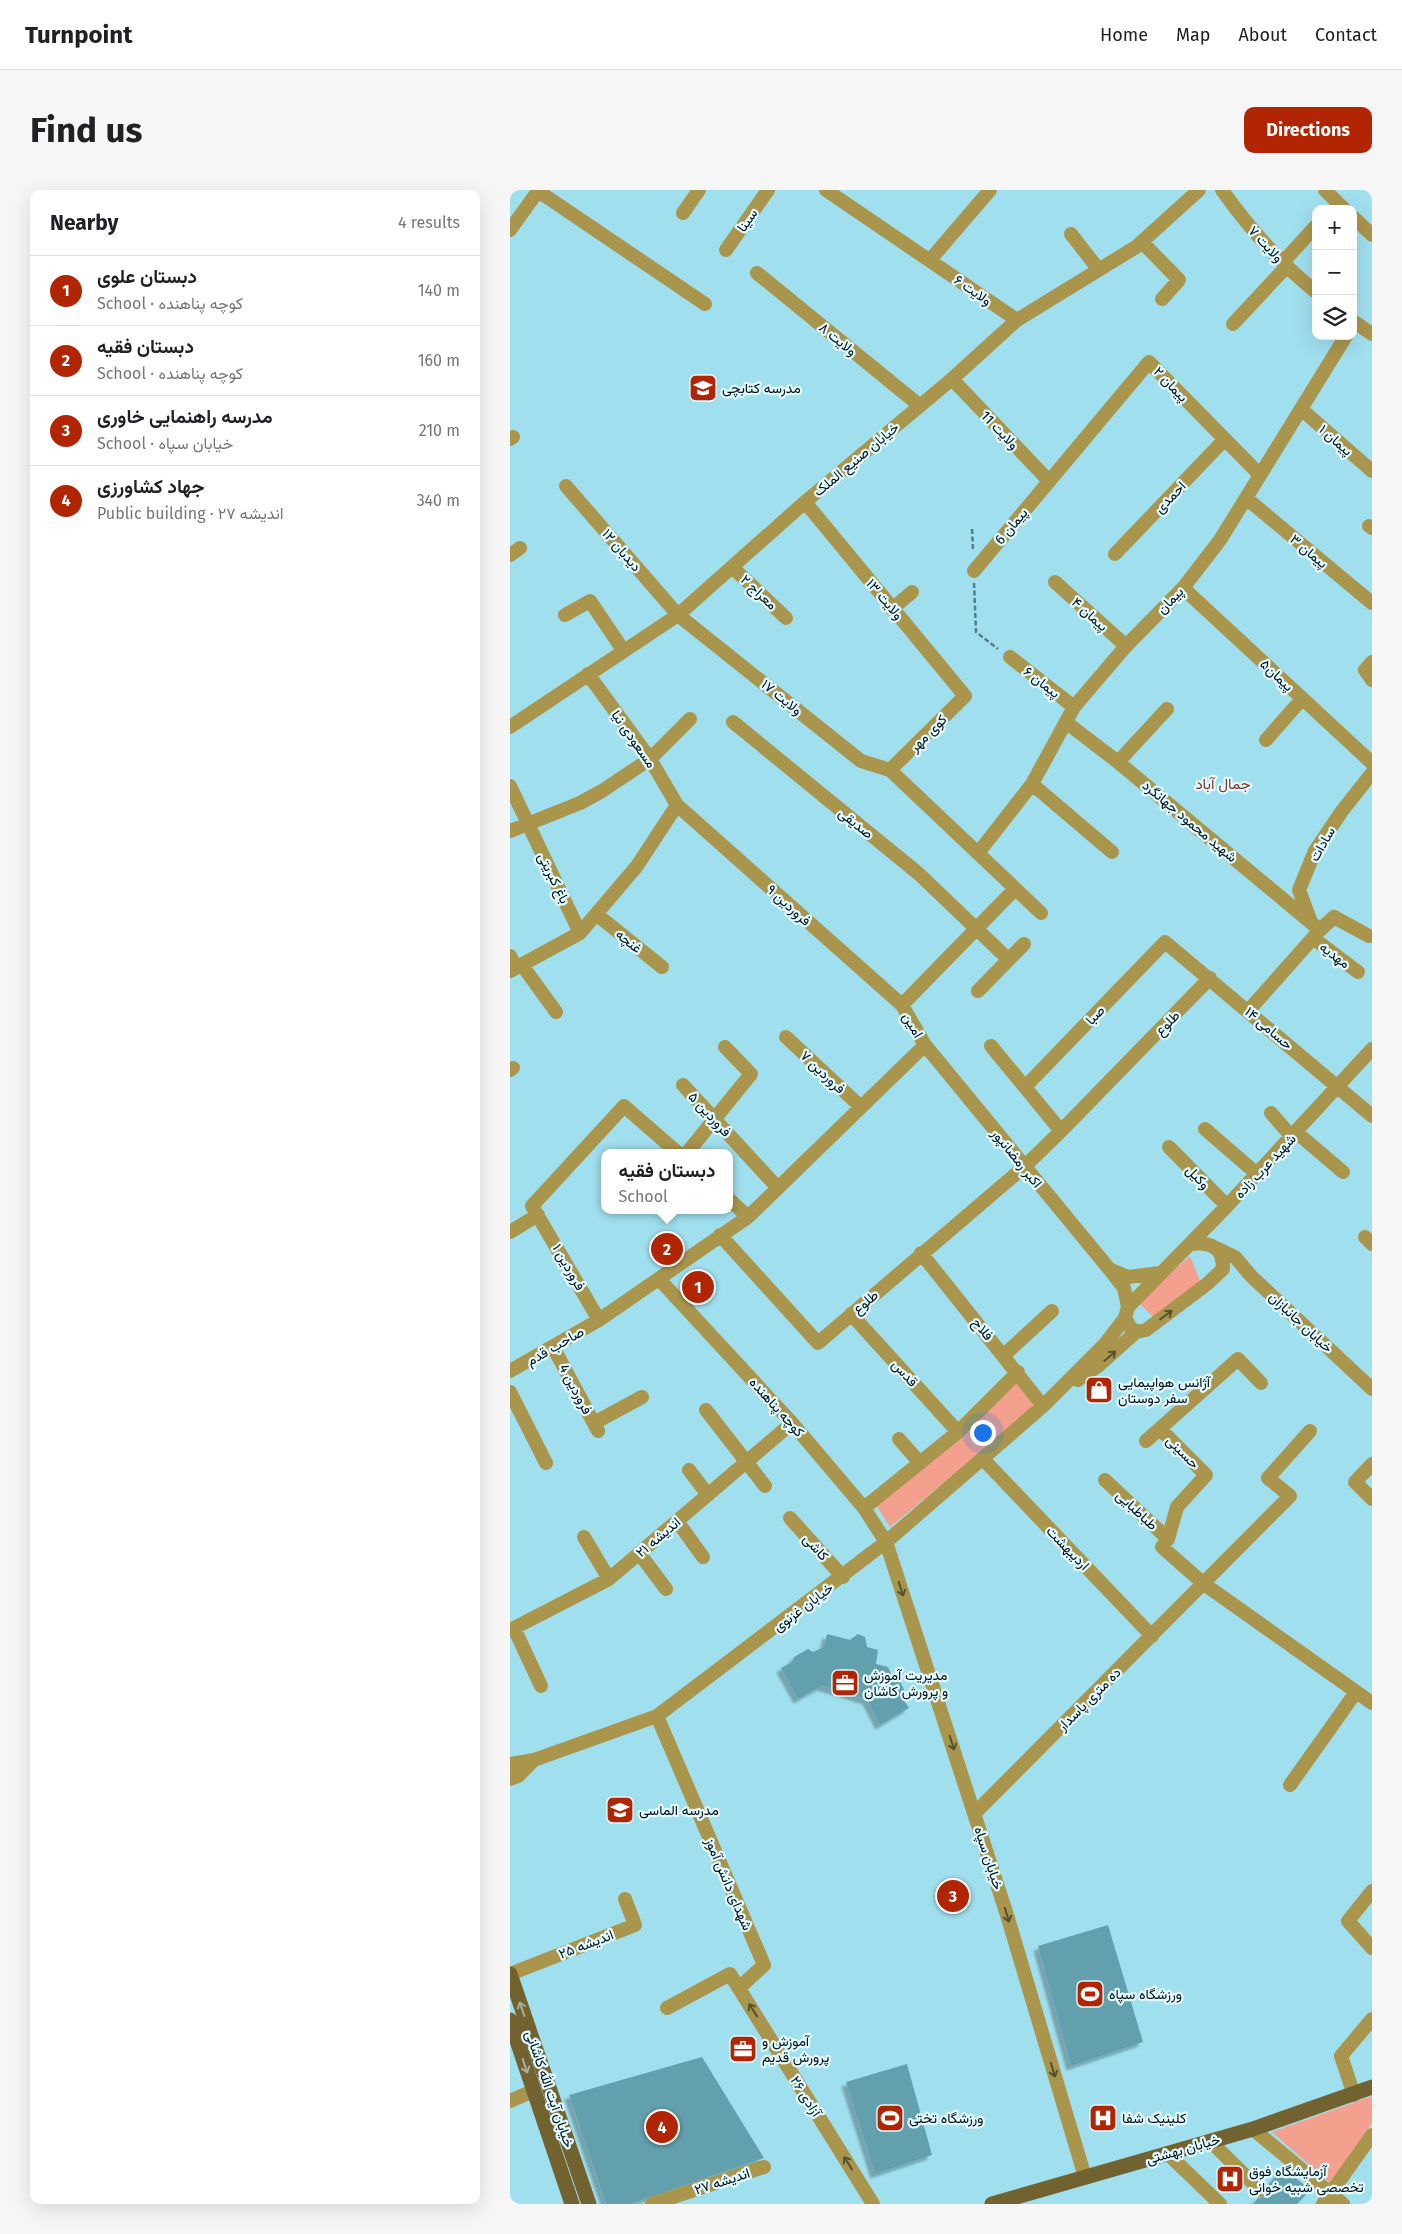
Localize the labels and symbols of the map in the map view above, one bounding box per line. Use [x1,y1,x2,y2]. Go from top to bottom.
street label: سینا [733,205,761,235]
street label: ولایت ۷ [1245,223,1287,266]
street label: ولایت ۶ [951,271,995,309]
street label: ولایت ۸ [815,319,860,360]
street label: پیمان ۲ [1149,363,1191,406]
school or university icon: مدرسه کتابچی [688,373,718,403]
place label: مدرسه کتابچی [722,380,801,398]
street label: ولایت 11 [977,407,1022,453]
street label: خیابان صنیع الملک [810,419,904,502]
street label: پیمان ۱ [1315,421,1356,460]
street label: احمدی [1151,478,1190,517]
street label: پیمان 6 [991,505,1032,549]
street label: دیدبان ۱۲ [599,526,645,575]
street label: پیمان ۳ [1286,531,1331,573]
street label: معراج ۲ [736,571,780,615]
street label: ولایت ۱۳ [863,575,907,623]
street label: پیمان [1153,583,1188,618]
street label: پیمان ۴ [1067,594,1111,636]
street label: پیمان۵ [1256,656,1297,696]
street label: پیمان ۶ [1019,663,1063,703]
street label: ولایت ۱۷ [758,676,806,719]
street label: مسعودی نیا [608,707,660,771]
street label: کوی مهر [905,711,951,756]
district label: جمال آباد [1195,775,1251,793]
street label: شهید محمود جهانگرد [1139,777,1240,866]
street label: صدیقی [835,804,877,843]
street label: سادات [1306,824,1339,864]
street label: باغ کبریتی [532,850,573,907]
street label: فروردین ۹ [763,881,814,930]
street label: غنچه [612,926,645,958]
street label: مهدیه [1316,939,1353,972]
street label: صبا [1082,1002,1109,1029]
street label: حسامی ۱۴ [1241,1003,1296,1053]
street label: طلوع [1151,1007,1185,1041]
street label: امین [899,1010,927,1041]
street label: فروردین ۷ [797,1047,849,1097]
street label: فروردین ۵ [685,1088,735,1140]
street label: اکبر رمضانپور [986,1125,1046,1192]
street label: شهید عرب زاده [1231,1131,1300,1202]
street label: وکیل [1182,1162,1213,1193]
pin: 2 [651,1230,683,1268]
street label: فروردین ۱ [548,1241,589,1294]
pin: 1 [682,1268,714,1306]
street label: طلوع [849,1287,883,1320]
street label: خیابان جانبازان [1265,1288,1336,1356]
one-way arrow [1159,1310,1173,1320]
street label: فلاح [967,1315,997,1345]
street label: صاحب قدم [523,1323,587,1370]
one-way arrow [1103,1350,1116,1361]
street label: قدس [888,1356,921,1390]
street label: فروردین 4 [555,1361,596,1417]
street label: کوچه پناهنده [745,1374,808,1441]
place label: آژانس هواپیمایی سفر دوستان [1118,1374,1212,1407]
shop icon: آژانس هواپیمایی سفر دوستان [1084,1375,1114,1405]
your location [970,1420,996,1446]
street label: حسینی [1162,1432,1203,1473]
street label: طباطبایی [1112,1487,1161,1534]
street label: اندیشه ۲۱ [632,1514,684,1561]
street label: اردیبهشت [1043,1523,1093,1574]
street label: کاشی [799,1530,832,1564]
street label: خیابان غزنوی [770,1579,837,1636]
one-way arrow [897,1580,906,1596]
street label: ده متری پاسدار [1053,1664,1126,1736]
place label: مدیریت آموزش و پرورش کاشان [864,1667,948,1701]
office icon: مدیریت آموزش و پرورش کاشان [830,1668,860,1698]
one-way arrow [947,1735,957,1751]
school or university icon: مدرسه الماسی [605,1795,635,1825]
place label: مدرسه الماسی [639,1802,719,1819]
street label: خیابان سپاه [969,1824,1007,1892]
street label: شهدای دانش آموز [701,1834,756,1933]
pin: 3 [937,1877,969,1915]
one-way arrow [1002,1906,1012,1922]
street label: اندیشه ۲۵ [556,1926,616,1963]
sports icon: ورزشگاه سپاه [1075,1979,1105,2009]
place label: ورزشگاه سپاه [1109,1986,1182,2004]
one-way arrow [517,2002,526,2017]
one-way arrow [747,2003,757,2017]
street label: خیابان آیت الله کاشانی [522,2029,577,2150]
place label: آموزش و پرورش قدیم [762,2033,829,2067]
office icon: آموزش و پرورش قدیم [728,2034,758,2064]
one-way arrow [521,2058,530,2074]
one-way arrow [1049,2062,1059,2078]
street label: آزادی ۲۶ [787,2073,826,2121]
sports icon: ورزشگاه تختی [875,2103,905,2133]
hospital icon: کلینیک شفا [1088,2103,1118,2133]
pin: 4 [646,2108,678,2146]
place label: ورزشگاه تختی [909,2110,984,2127]
place label: کلینیک شفا [1122,2110,1186,2127]
street label: خیابان بهشتی [1144,2131,1222,2168]
one-way arrow [842,2156,852,2170]
place label: آزمایشگاه فوق تخصصی شبیه خوانی [1249,2163,1364,2196]
hospital icon: آزمایشگاه فوق تخصصی شبیه خوانی [1215,2164,1245,2194]
street label: اندیشه ۲۷ [692,2165,752,2198]

